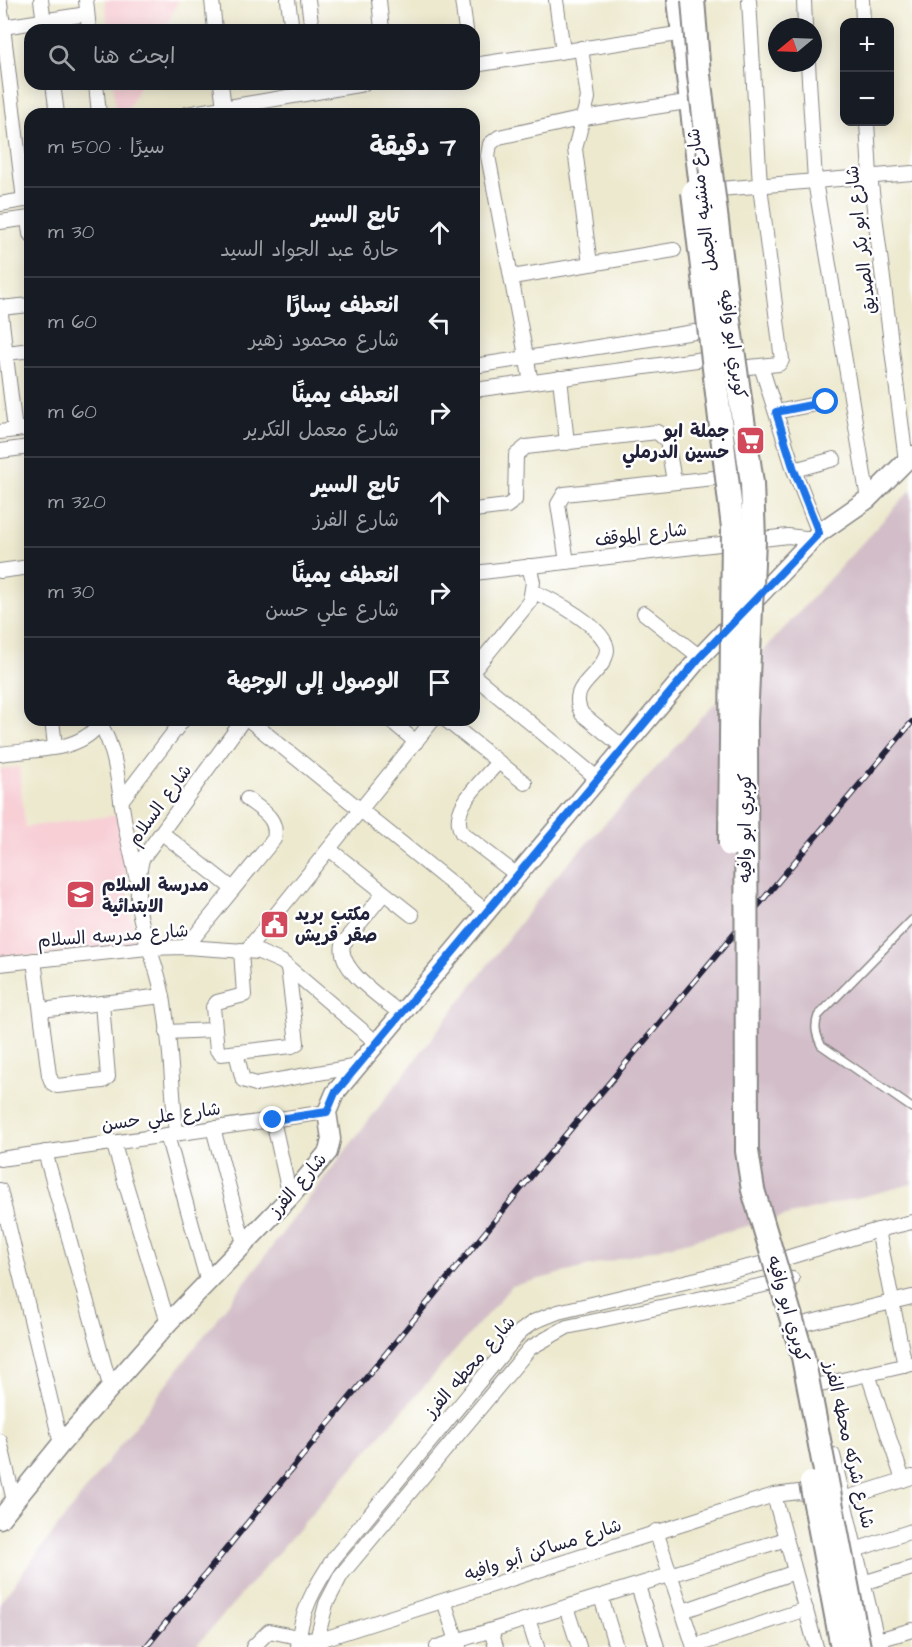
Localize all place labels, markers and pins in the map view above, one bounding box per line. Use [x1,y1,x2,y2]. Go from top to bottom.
place label: جملة ابو حسين الدرملي [622,419,729,468]
supermarket icon: جملة ابو حسين الدرملي [734,425,766,457]
place label: مدرسة السلام الابتدائية [102,873,209,919]
school or university icon: مدرسة السلام الابتدائية [65,879,97,911]
place label: مكتب بريد صقر قريش [295,902,377,948]
public building icon: مكتب بريد صقر قريش [258,908,290,940]

